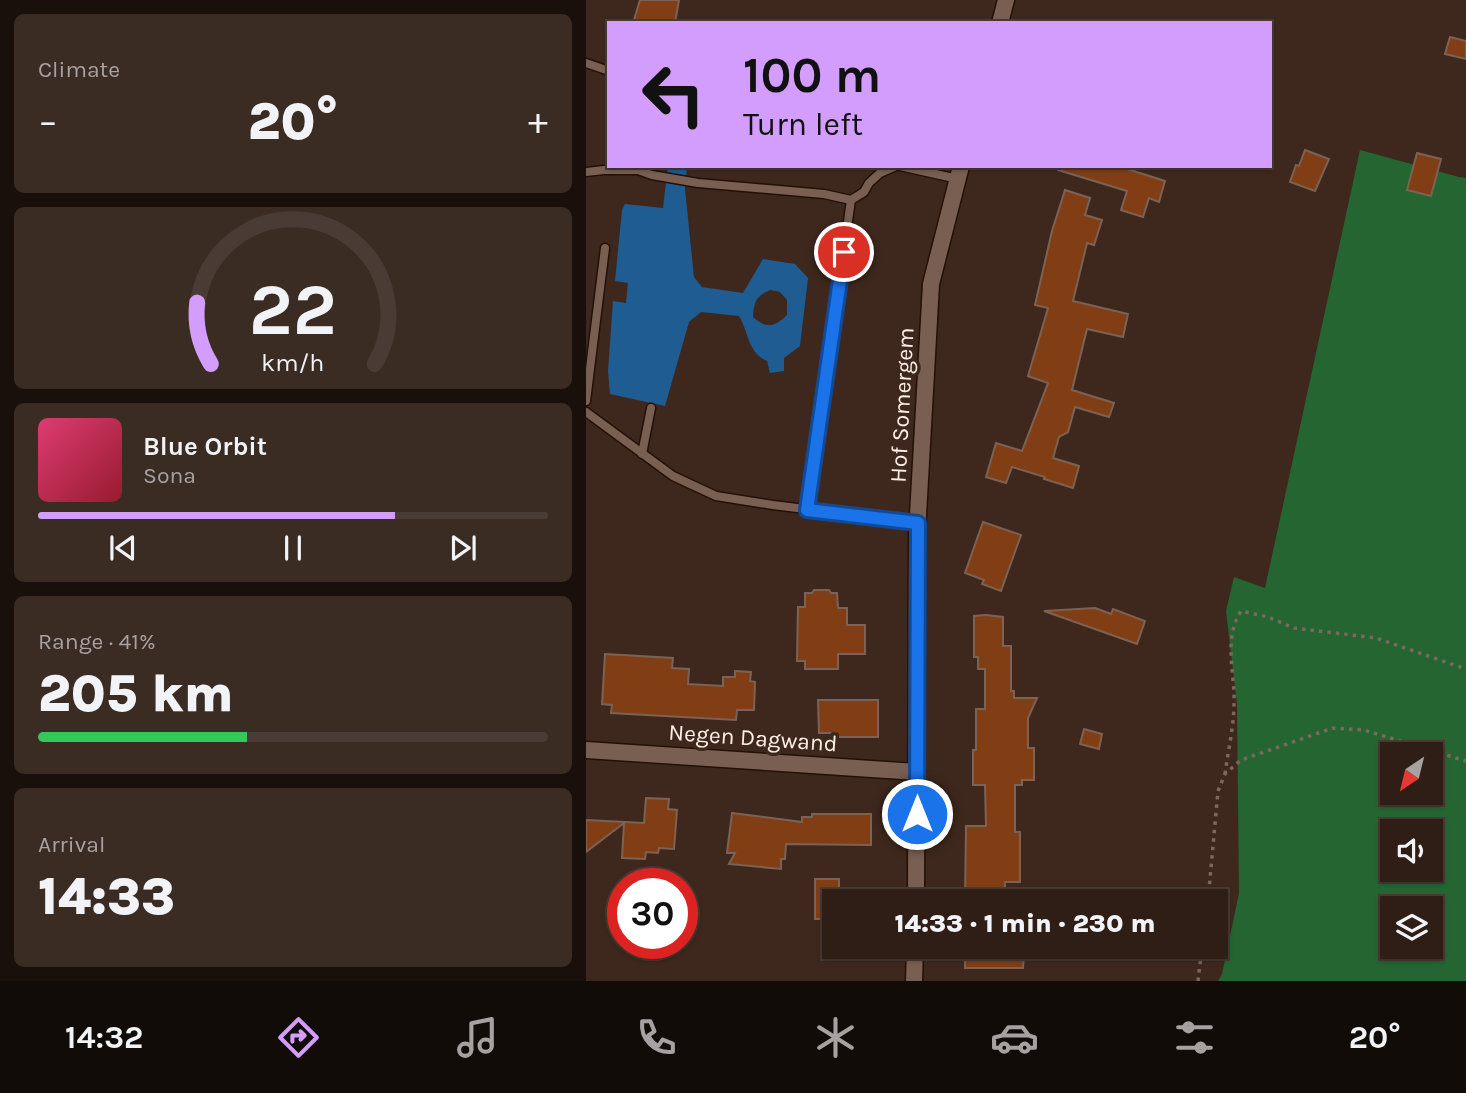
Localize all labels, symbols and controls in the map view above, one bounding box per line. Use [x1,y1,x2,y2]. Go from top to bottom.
text: 100 m [743,47,881,104]
icon: left [628,49,719,140]
text: Climate [38,56,120,83]
text: 20° [248,91,338,152]
text: − [38,99,58,144]
text: + [528,99,548,144]
text: Turn left [743,106,863,143]
pin [814,222,874,282]
icon: arrive [825,233,863,271]
text: 22 [249,267,337,352]
street label: Hof Somergem [884,327,920,483]
text: km/h [261,348,325,377]
text: Blue Orbit [143,431,267,462]
text: Sona [143,462,196,489]
icon: previous [104,529,142,567]
icon: pause [274,529,312,567]
icon: next [444,529,482,567]
text: Range · 41% [38,628,156,655]
text: 205 km [38,663,234,724]
street label: Negen Dagwand [668,719,838,757]
north arrow [1380,742,1444,805]
map controls [1380,742,1443,959]
position arrow [880,777,954,851]
button: sound [1380,819,1443,882]
text: Arrival [38,831,105,858]
text: 14:33 [38,866,175,927]
speed limit sign: 30 [607,868,698,959]
button: layers [1380,896,1443,959]
text: 14:33 · 1 min · 230 m [895,908,1155,939]
icon: directions [274,1013,323,1062]
icon: music [453,1013,502,1062]
icon: phone [632,1013,681,1062]
icon: climate [811,1013,860,1062]
icon: car [990,1013,1039,1062]
icon: filters [1170,1013,1219,1062]
text: 14:32 [65,1019,143,1056]
text: 20° [1349,1019,1401,1056]

